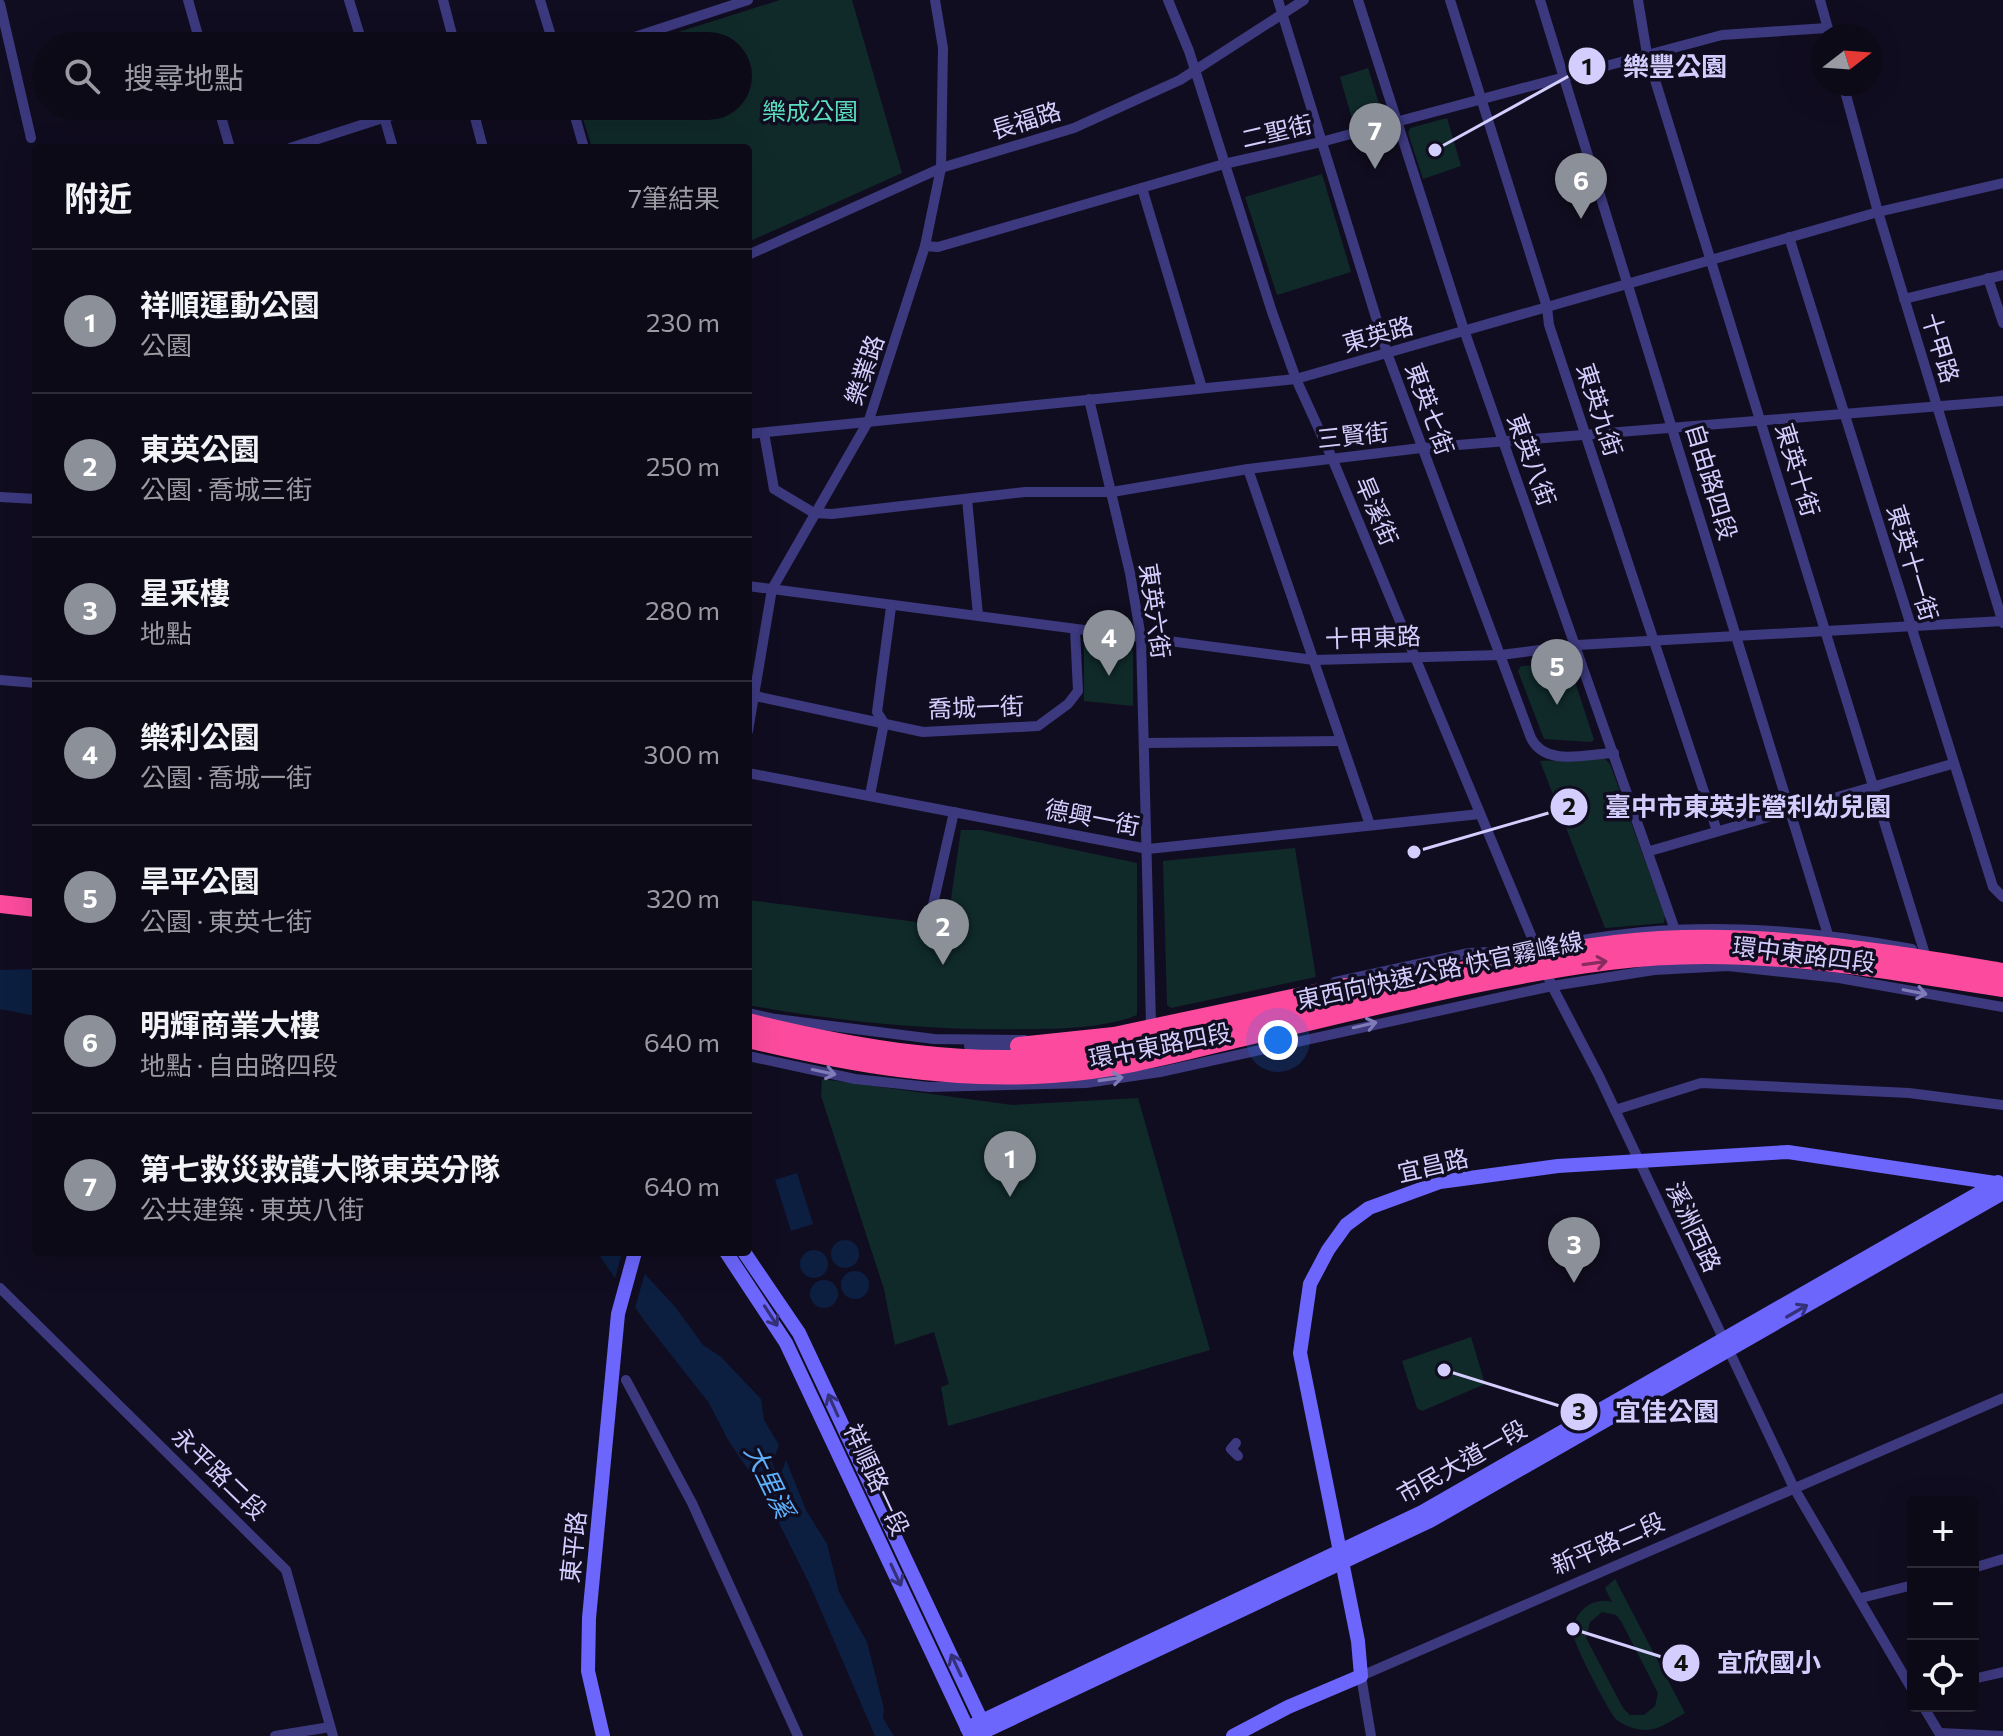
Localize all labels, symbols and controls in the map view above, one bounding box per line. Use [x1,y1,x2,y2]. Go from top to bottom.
north arrow [1811,24,1883,96]
search box [32,32,752,120]
callout: 樂豐公園 [1567,41,1743,91]
text: 樂豐公園 [1623,50,1727,81]
text: 1 [1582,51,1592,80]
icon: search [60,54,104,98]
text: 搜尋地點 [124,58,244,95]
street label: 長福路 [987,95,1064,144]
park label: 樂成公園 [762,96,858,125]
pin: 7 [1349,103,1401,169]
street label: 二聖街 [1238,108,1315,153]
pin: 6 [1555,153,1607,219]
text: 附近 [64,176,132,218]
text: 7筆結果 [628,182,720,213]
text: 祥順運動公園 [140,285,320,322]
text: 1 [84,306,96,337]
text: 230 m [646,306,720,337]
street label: 十甲路 [1917,309,1966,386]
street label: 東英路 [1339,310,1416,357]
text: 公園 [140,329,192,360]
street label: 樂業路 [838,331,889,408]
street label: 東英七街 [1400,358,1460,459]
street label: 東英九街 [1572,359,1629,460]
street label: 東英八街 [1502,409,1562,510]
street label: 三賢街 [1316,416,1390,453]
street label: 東英十街 [1771,419,1826,520]
street label: 自由路四段 [1681,420,1744,543]
text: 東英公園 [140,429,260,466]
text: 2 [83,450,97,481]
text: 250 m [646,450,720,481]
street label: 旱溪街 [1350,472,1405,549]
text: 公園 · 喬城三街 [140,473,312,504]
street label: 東英十一街 [1882,501,1945,624]
street label: 東英六街 [1134,561,1177,660]
text: 星釆樓 [140,573,230,610]
text: 3 [82,594,98,625]
text: 280 m [645,594,720,625]
pin: 4 [1083,610,1135,676]
text: 地點 [140,617,192,648]
street label: 十甲東路 [1324,620,1421,653]
pin: 5 [1531,639,1583,705]
street label: 喬城一街 [927,690,1024,723]
text: 樂利公園 [140,717,260,754]
text: 4 [82,738,98,769]
text: 300 m [644,738,720,769]
text: 公園 · 喬城一街 [140,761,312,792]
callout: 臺中市東英非營利幼兒園 [1549,782,1907,832]
text: 臺中市東英非營利幼兒園 [1605,790,1891,821]
text: 2 [1562,791,1576,820]
street label: 德興一街 [1042,793,1142,840]
text: 旱平公園 [140,861,260,898]
text: 5 [82,882,98,913]
text: 320 m [646,882,720,913]
pin: 2 [917,899,969,965]
text: 公園 · 東英七街 [140,905,312,936]
street label: 東西向快速公路 快官霧峰線 [1294,925,1586,1014]
street label: 環中東路四段 [1731,930,1877,977]
one-way arrow [1582,955,1607,970]
one-way arrow [1902,986,1927,1001]
text: 明輝商業大樓 [140,1005,320,1042]
street label: 環中東路四段 [1086,1017,1233,1072]
one-way arrow [1352,1017,1377,1032]
your location [1258,1020,1298,1060]
text: 6 [82,1026,98,1057]
text: 640 m [644,1026,720,1057]
text: 地點 · 自由路四段 [140,1049,338,1080]
one-way arrow [811,1066,837,1081]
one-way arrow [1098,1071,1123,1086]
pin: 1 [984,1131,1036,1197]
street label: 宜昌路 [1394,1142,1471,1187]
text: 第七救災救護大隊東英分隊 [140,1149,500,1186]
text: 7 [83,1170,97,1201]
text: 640 m [644,1170,720,1201]
street label: 溪洲西路 [1661,1177,1728,1276]
text: 公共建築 · 東英八街 [140,1193,364,1224]
pin: 3 [1548,1217,1600,1283]
one-way arrow [1785,1302,1809,1318]
one-way arrow [763,1304,779,1327]
callout: 宜佳公園 [1559,1387,1735,1437]
one-way arrow [824,1393,839,1418]
text: 宜佳公園 [1615,1395,1719,1426]
text: 3 [1572,1396,1586,1425]
street label: 市民大道一段 [1391,1413,1531,1508]
street label: 祥順路一段 [839,1419,916,1540]
street label: 永平路二段 [167,1421,273,1525]
water label: 大里溪 [739,1438,803,1526]
map controls [1907,1496,1979,1712]
button: + [1907,1496,1979,1568]
street label: 新平路二段 [1547,1506,1668,1579]
street label: 東平路 [554,1510,591,1584]
one-way arrow [889,1563,904,1587]
button: − [1907,1568,1979,1640]
callout: 宜欣國小 [1661,1638,1837,1688]
button: locate [1907,1640,1979,1712]
text: 宜欣國小 [1717,1646,1821,1677]
text: 4 [1674,1647,1689,1676]
one-way arrow [948,1653,963,1677]

